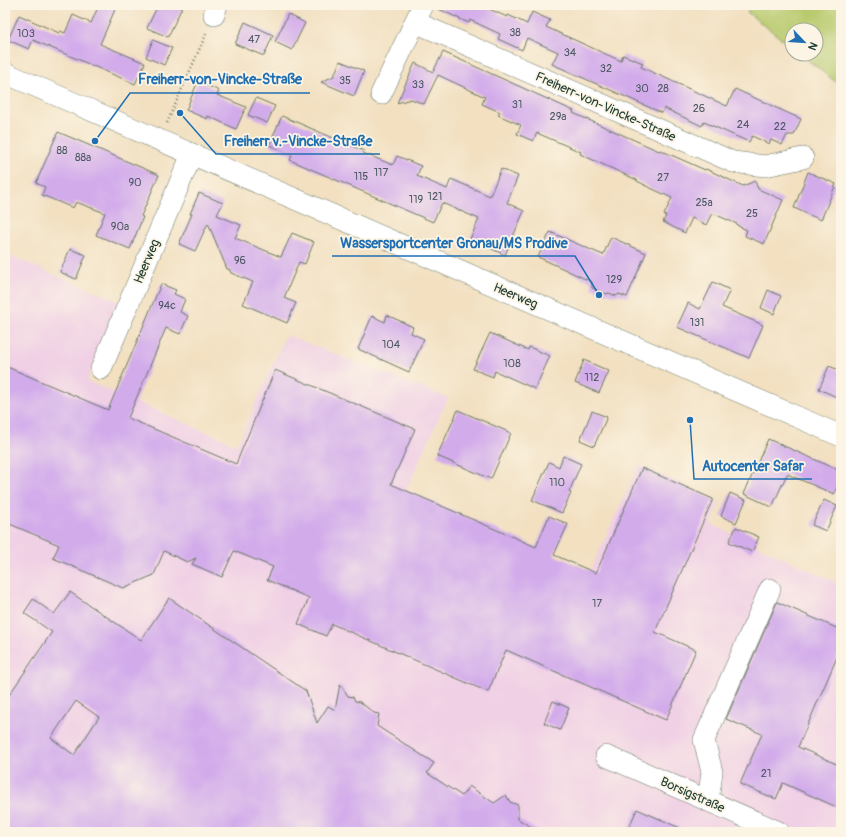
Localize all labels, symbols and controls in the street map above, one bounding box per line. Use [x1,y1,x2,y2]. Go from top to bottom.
north arrow [784,22,824,62]
house number: 38 [509,26,521,39]
house number: 103 [17,27,35,40]
house number: 47 [248,33,260,46]
text: N [805,40,820,53]
house number: 34 [564,46,577,59]
house number: 32 [600,62,612,75]
callout: Freiherr-von-Vincke-Straße [130,67,310,93]
street label: Freiherr-von-Vincke-Straße [533,69,679,145]
text: Freiherr-von-Vincke-Straße [138,71,303,88]
house number: 35 [339,74,351,87]
house number: 33 [412,78,424,91]
house number: 30 [635,82,649,95]
house number: 28 [657,82,669,95]
house number: 31 [512,98,522,111]
house number: 26 [693,102,705,115]
house number: 29a [550,110,566,123]
house number: 24 [737,118,750,131]
house number: 22 [774,120,786,133]
callout: Freiherr v.-Vincke-Straße [216,128,380,154]
text: Freiherr v.-Vincke-Straße [224,133,373,150]
house number: 88 [56,144,68,157]
house number: 88a [75,151,91,164]
house number: 117 [374,166,388,179]
house number: 115 [354,170,368,183]
house number: 27 [657,171,669,184]
house number: 90 [128,176,142,189]
house number: 121 [428,190,442,203]
house number: 119 [409,193,423,206]
house number: 25a [695,196,713,209]
house number: 25 [746,207,758,220]
house number: 90a [111,220,129,233]
callout: Wassersportcenter Gronau/MS Prodive [332,230,575,256]
text: Wassersportcenter Gronau/MS Prodive [340,235,569,252]
street label: Heerweg [130,236,164,286]
house number: 96 [234,254,246,267]
house number: 129 [606,273,622,286]
street label: Heerweg [491,279,541,313]
house number: 94c [158,299,176,312]
house number: 131 [690,316,704,329]
house number: 104 [382,338,401,351]
house number: 108 [503,357,521,370]
house number: 112 [585,371,599,384]
callout: Autocenter Safar [694,453,812,479]
text: Autocenter Safar [702,458,805,475]
house number: 110 [549,476,565,489]
house number: 17 [592,597,602,610]
house number: 21 [761,767,771,780]
street label: Borsigstraße [658,774,728,816]

